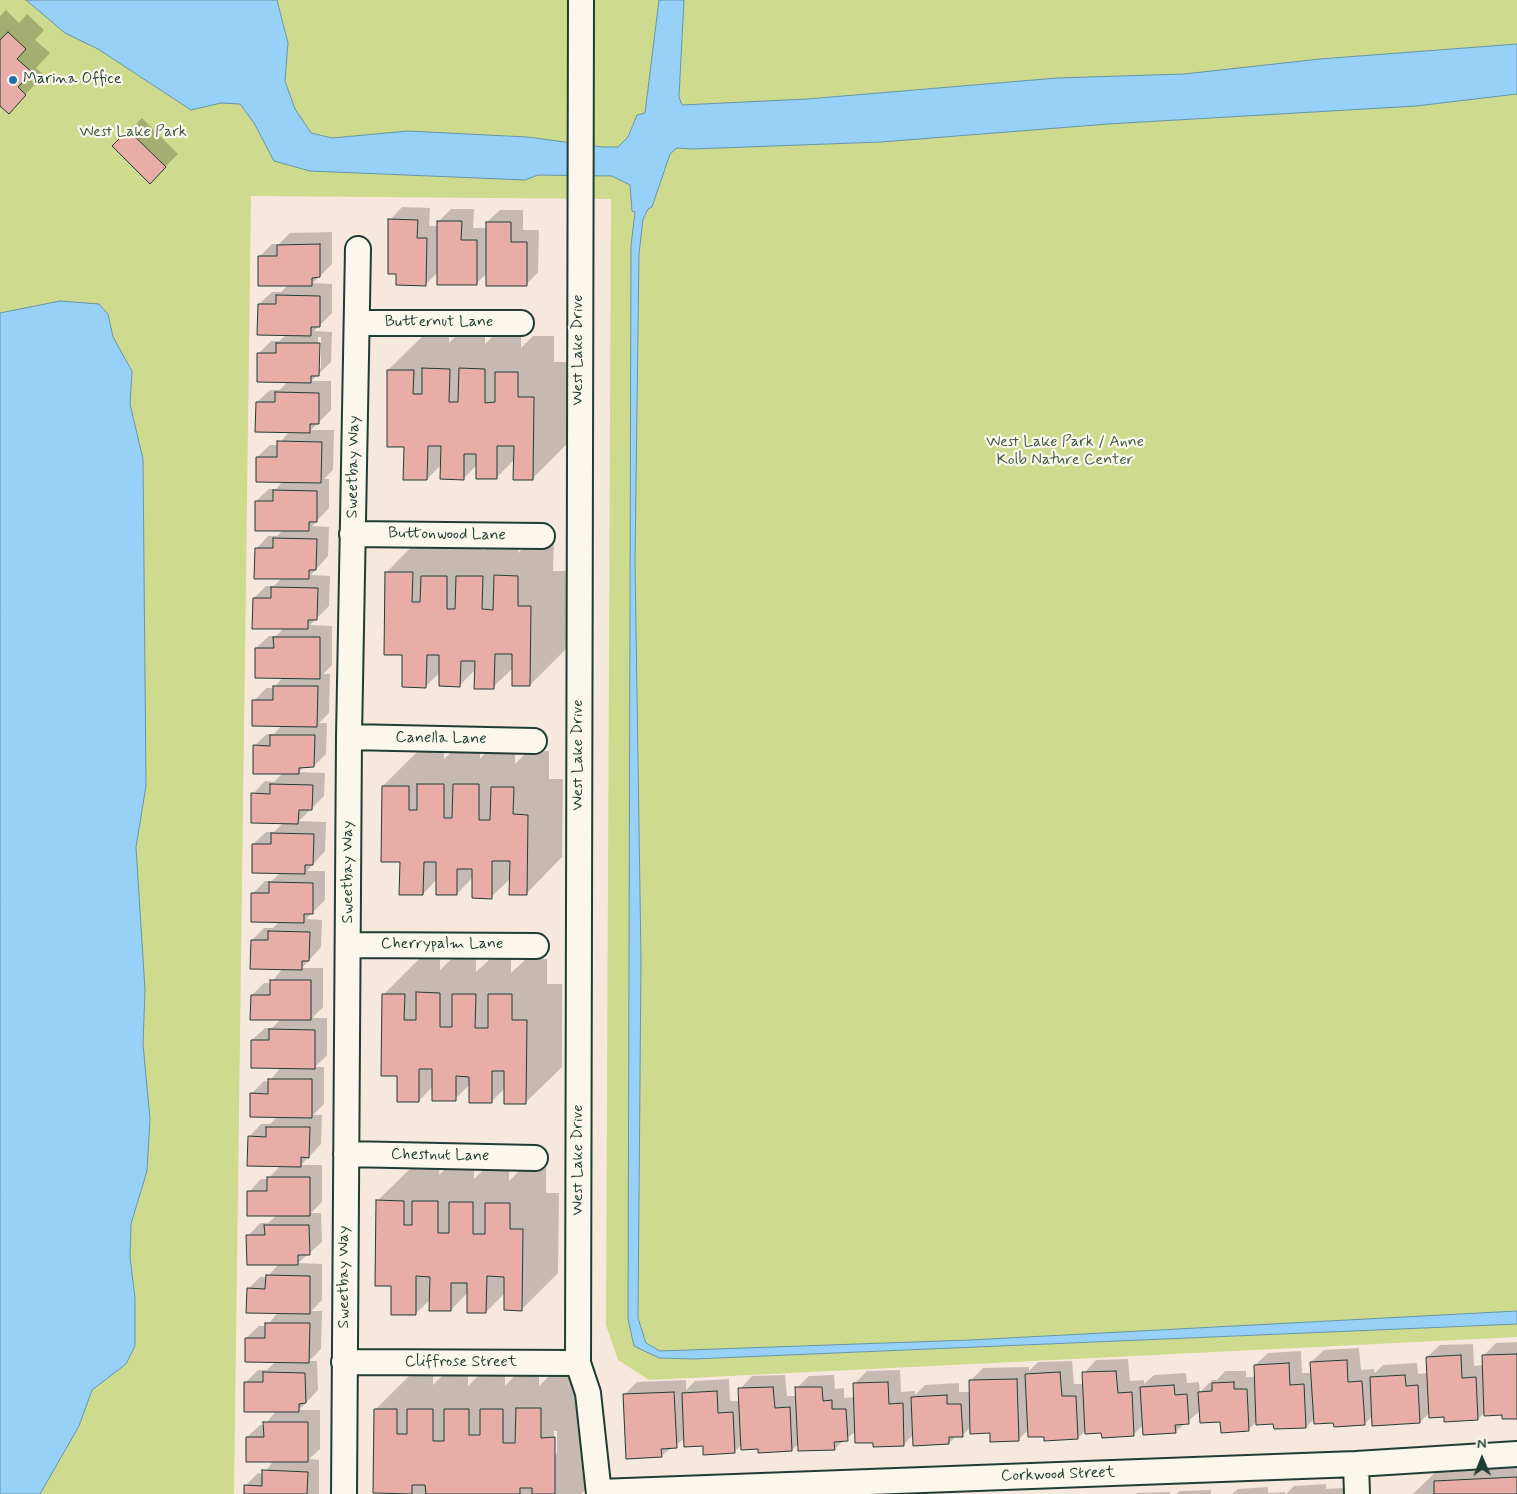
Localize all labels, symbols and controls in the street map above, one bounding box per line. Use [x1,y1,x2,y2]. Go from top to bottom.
place label: Marina Office [23,70,122,90]
marker: Marina Office [7,74,19,86]
park label: West Lake Park [79,123,187,143]
street label: West Lake Drive [569,295,589,405]
street label: Butternut Lane [385,313,493,333]
street label: Sweetbay Way [344,415,364,519]
park label: West Lake Park / Anne Kolb Nature Center [986,433,1144,471]
street label: Buttonwood Lane [388,524,506,546]
street label: West Lake Drive [569,700,589,810]
street label: Canella Lane [395,729,487,749]
street label: Sweetbay Way [339,821,359,923]
street label: Cherrypalm Lane [381,935,503,955]
street label: West Lake Drive [569,1105,589,1215]
street label: Chestnut Lane [391,1146,489,1166]
street label: Sweetbay Way [335,1226,355,1328]
street label: Cliffrose Street [405,1353,517,1373]
north arrow [1457,1434,1507,1484]
text: N [1477,1435,1487,1453]
street label: Corkwood Street [1001,1463,1115,1487]

